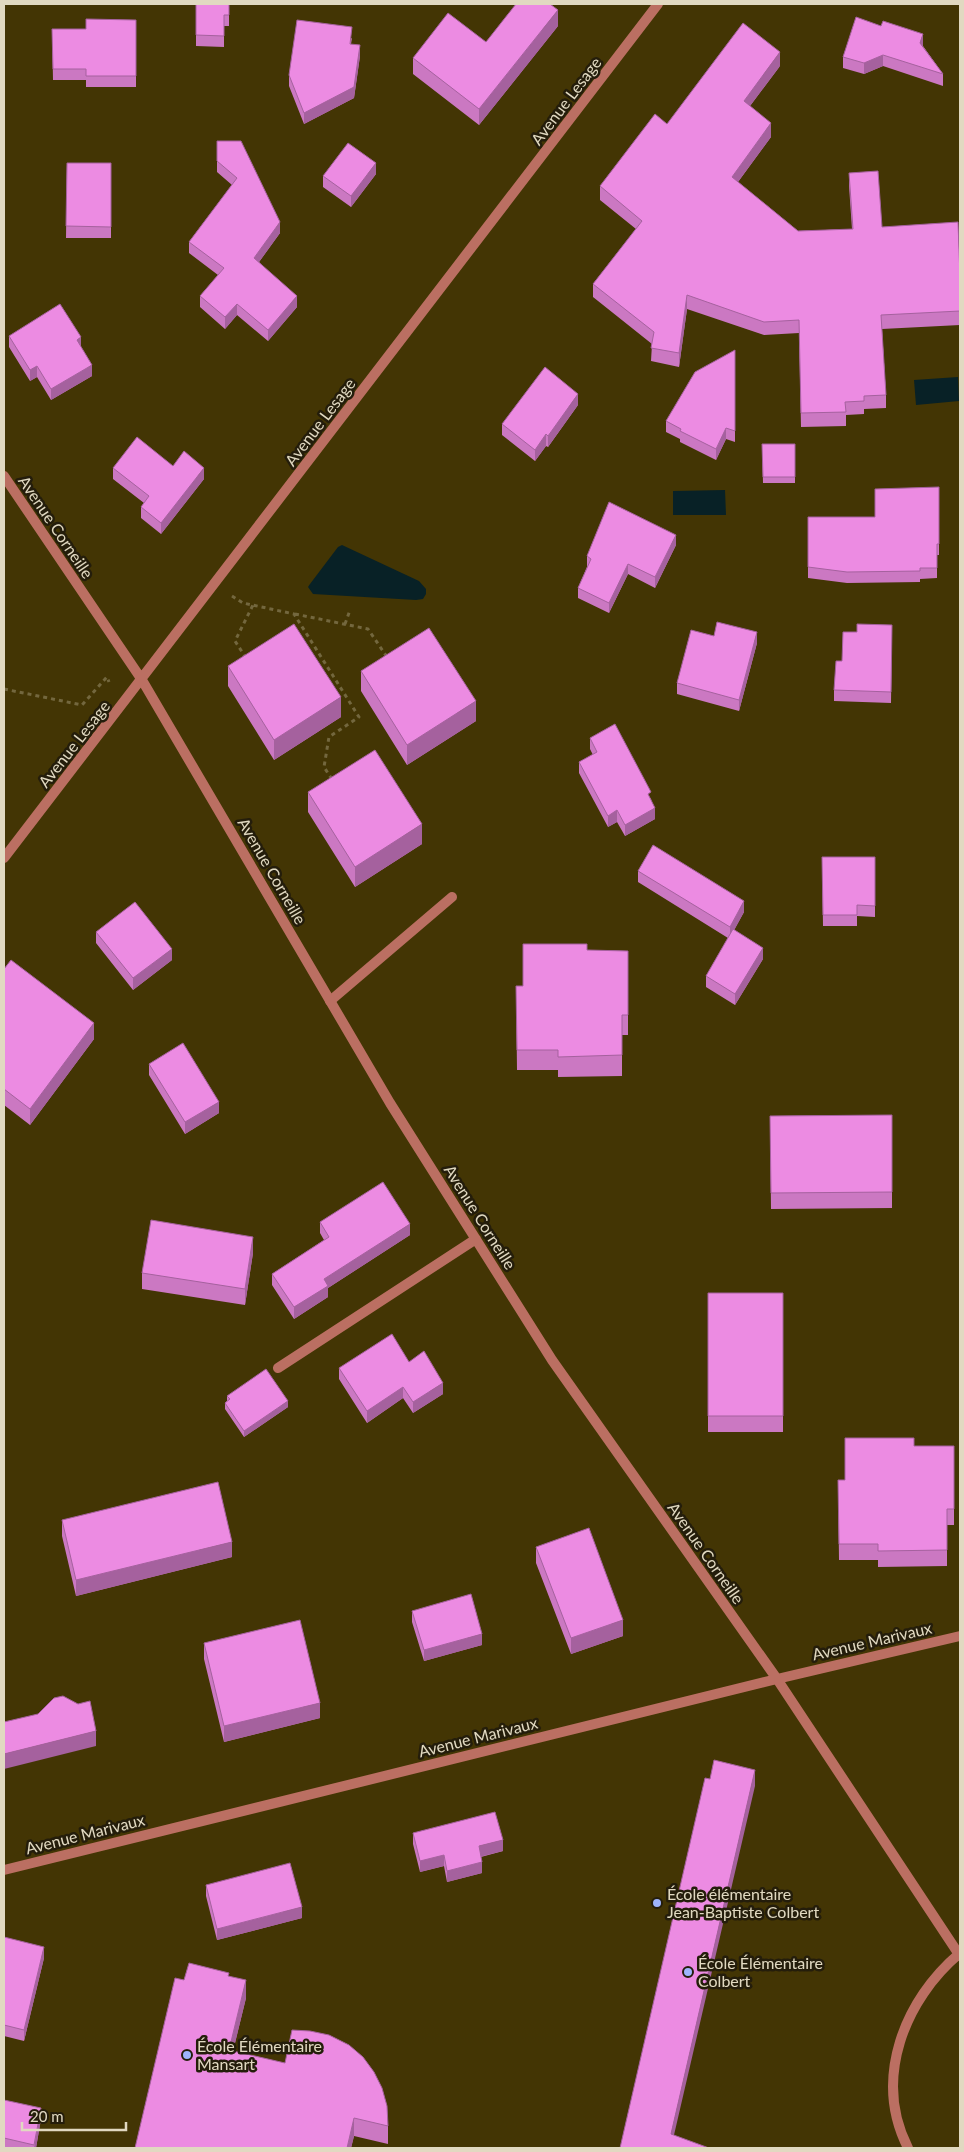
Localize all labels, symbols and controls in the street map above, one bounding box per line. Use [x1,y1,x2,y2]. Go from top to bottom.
street label: Avenue Lesage [527,53,605,148]
street label: Avenue Lesage [281,374,359,469]
street label: Avenue Corneille [15,472,98,582]
street label: Avenue Lesage [34,697,113,791]
street label: Avenue Corneille [234,814,311,927]
street label: Avenue Corneille [441,1161,520,1273]
street label: Avenue Corneille [664,1498,749,1607]
street label: Avenue Marivaux [810,1618,934,1664]
street label: Avenue Marivaux [416,1713,539,1761]
street label: Avenue Marivaux [23,1810,146,1858]
place label: École élémentaire Jean-Baptiste Colbert [667,1884,819,1921]
marker: École élémentaire Jean-Baptiste Colbert [651,1897,663,1909]
place label: École Élémentaire Colbert [698,1953,823,1990]
marker: École Élémentaire Colbert [682,1966,694,1978]
place label: École Élémentaire Mansart [197,2036,322,2073]
marker: École Élémentaire Mansart [181,2049,193,2061]
scale bar [22,2100,126,2132]
text: 20 m [30,2107,64,2125]

